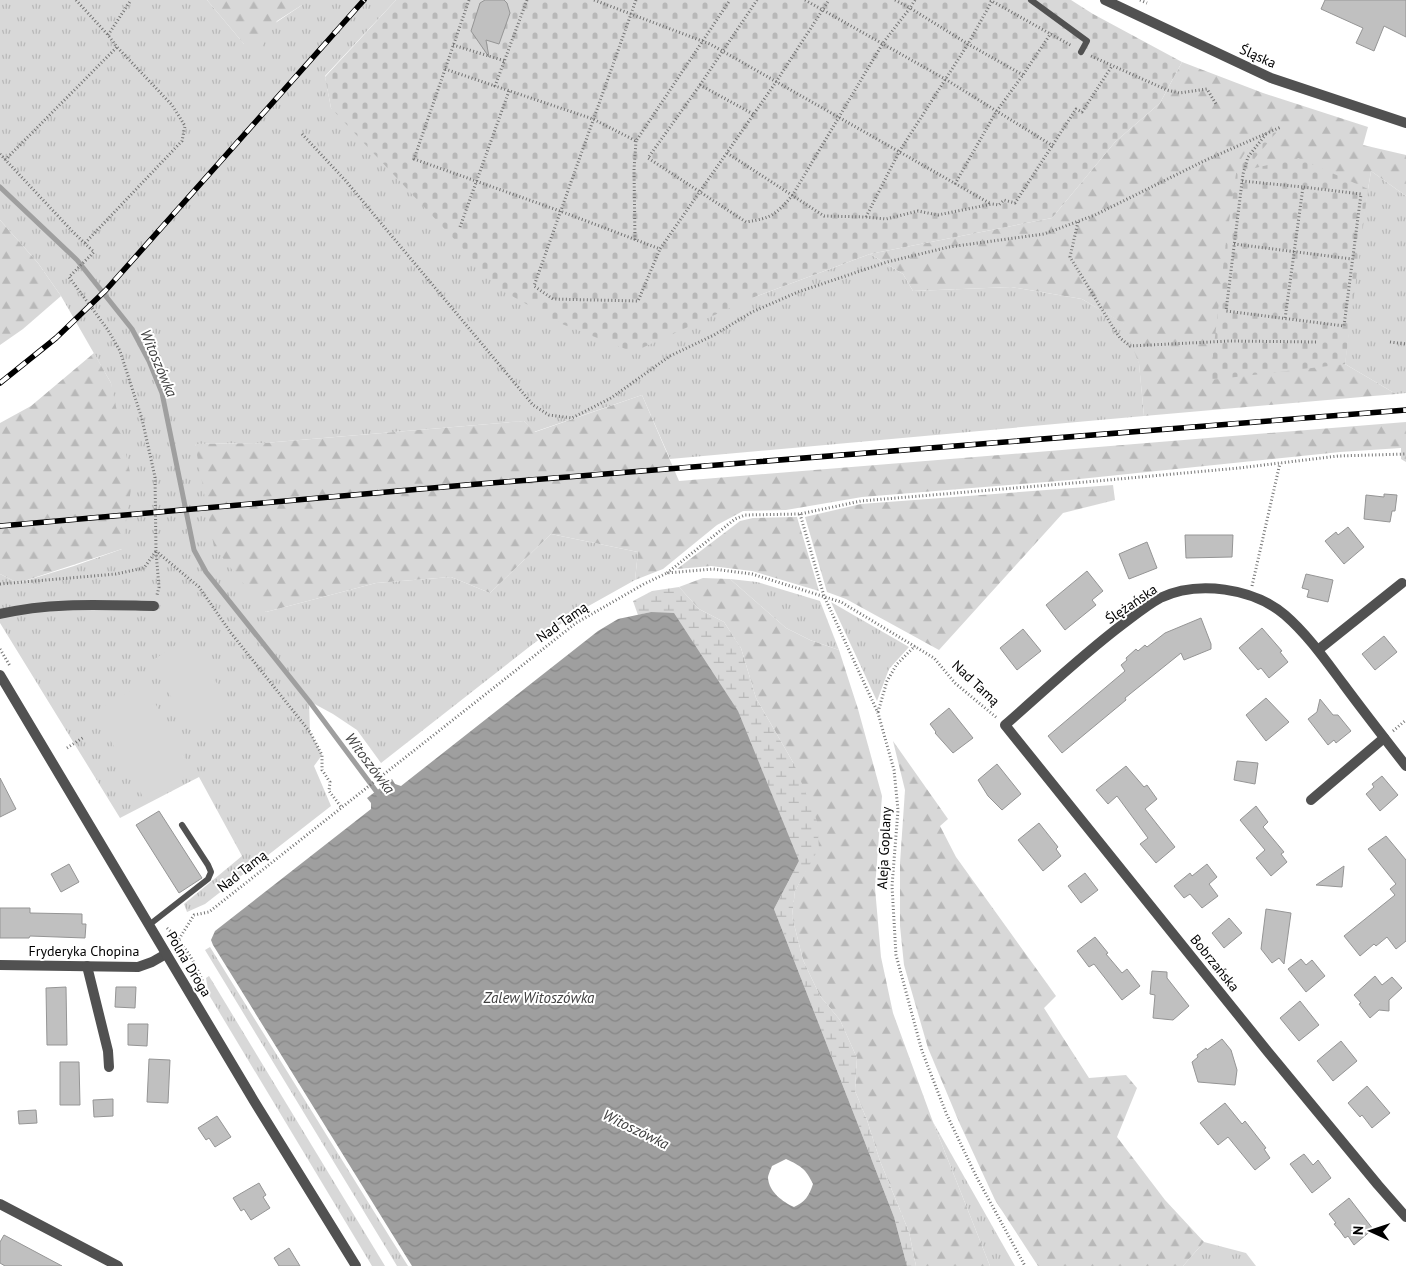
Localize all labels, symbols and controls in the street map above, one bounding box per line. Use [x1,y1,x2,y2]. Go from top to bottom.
street label: Śląska [1237,40,1279,72]
water label: Witoszówka [136,326,182,400]
street label: Ślężańska [1102,580,1160,628]
street label: Nad Tamą [533,598,591,646]
street label: Nad Tamą [948,656,1004,710]
water label: Witoszówka [341,729,399,798]
street label: Aleja Goplany [873,806,895,890]
street label: Nad Tamą [213,846,271,896]
street label: Polna Droga [162,928,216,1000]
street label: Bobrzańska [1186,931,1244,995]
street label: Fryderyka Chopina [29,942,140,960]
water label: Zalew Witoszówka [483,988,595,1007]
water label: Witoszówka [600,1105,673,1153]
north arrow [1346,1206,1396,1256]
text: N [1349,1225,1367,1235]

